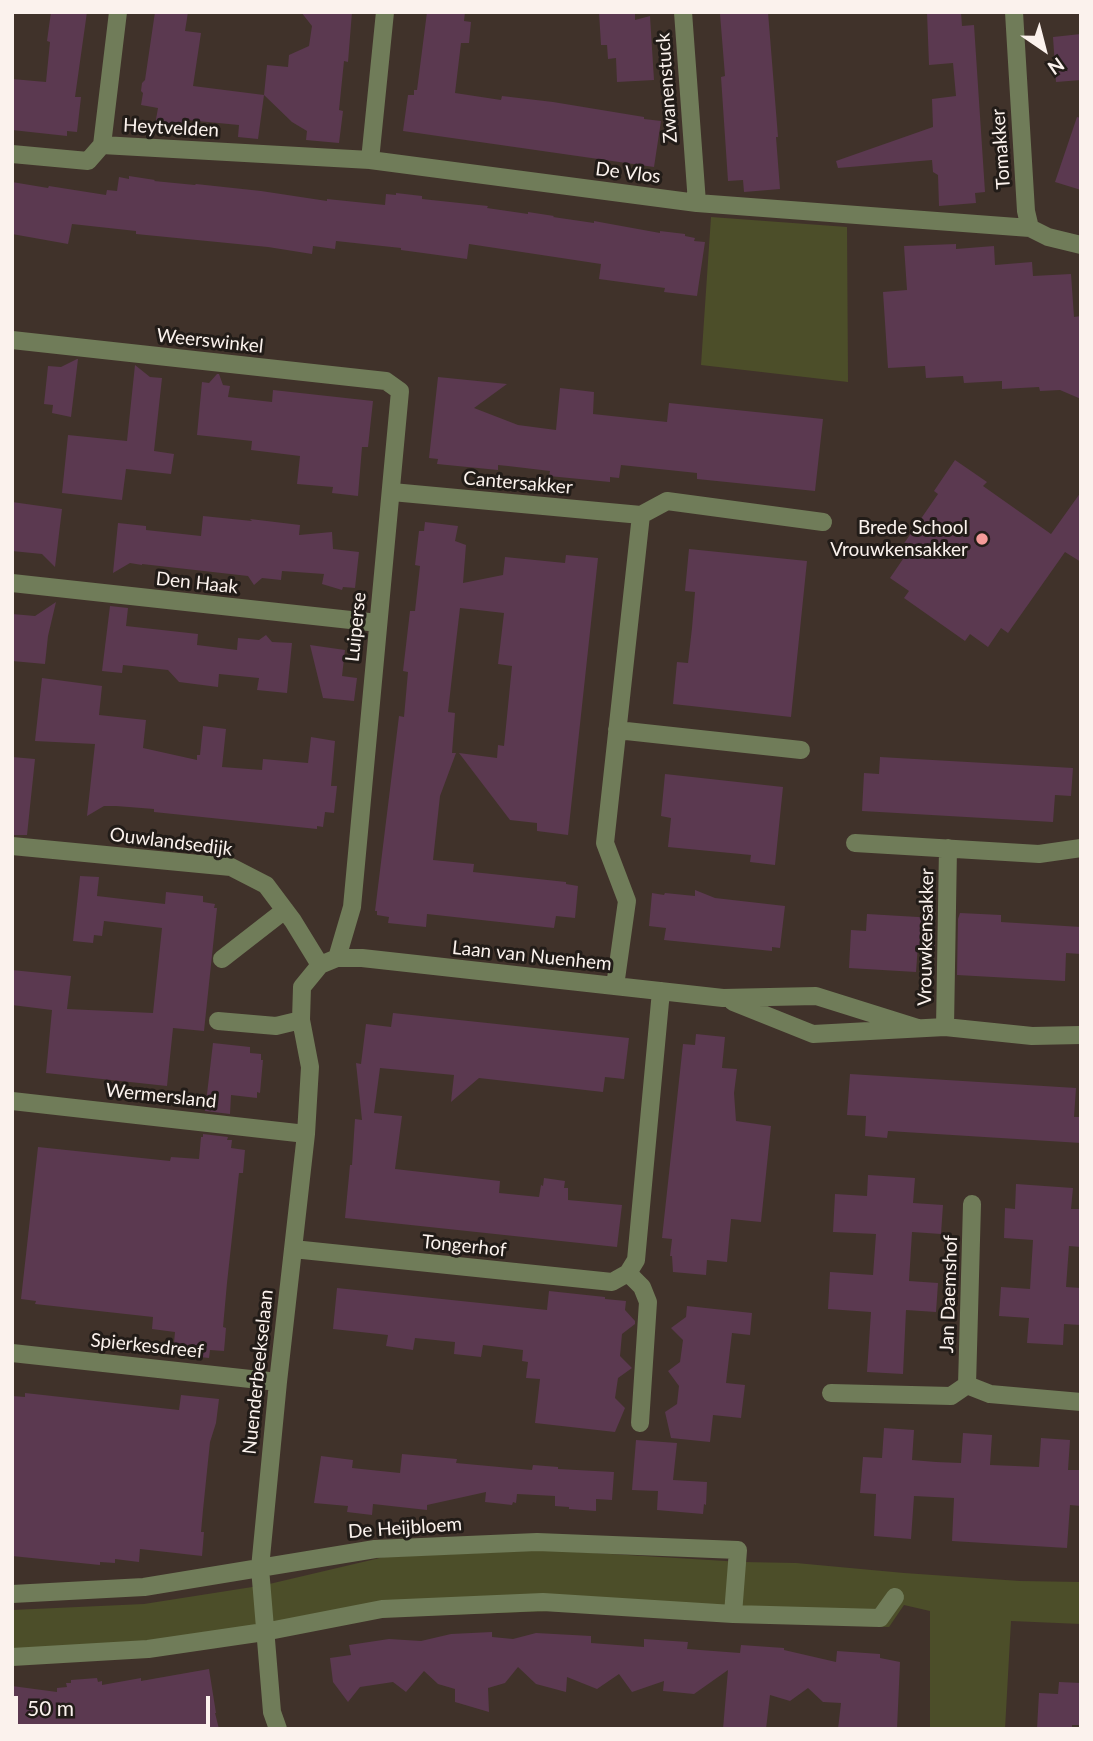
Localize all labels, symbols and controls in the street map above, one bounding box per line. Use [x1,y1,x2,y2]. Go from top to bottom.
north arrow [1009,14,1079,84]
street label: Zwanenstuck [652,32,682,144]
text: N [1044,53,1069,80]
street label: Tomakker [987,108,1015,190]
street label: Heytvelden [123,114,219,142]
street label: De Vlos [594,158,662,188]
street label: Weerswinkel [155,324,265,358]
street label: Cantersakker [462,467,574,499]
place label: Brede School Vrouwkensakker [830,517,968,561]
marker: Brede School Vrouwkensakker [974,531,990,547]
street label: Den Haak [155,567,239,599]
street label: Luiperse [341,591,371,663]
street label: Ouwlandsedijk [108,823,234,861]
street label: Vrouwkensakker [913,868,939,1006]
street label: Laan van Nuenhem [451,936,613,976]
street label: Wermersland [104,1079,218,1113]
street label: Tongerhof [421,1230,507,1262]
street label: Jan Daemshof [936,1235,962,1353]
street label: Nuenderbeekselaan [238,1288,278,1456]
street label: Spierkesdreef [89,1329,205,1363]
street label: De Heijbloem [347,1513,463,1543]
scale bar [18,1682,214,1726]
text: 50 m [27,1695,74,1720]

